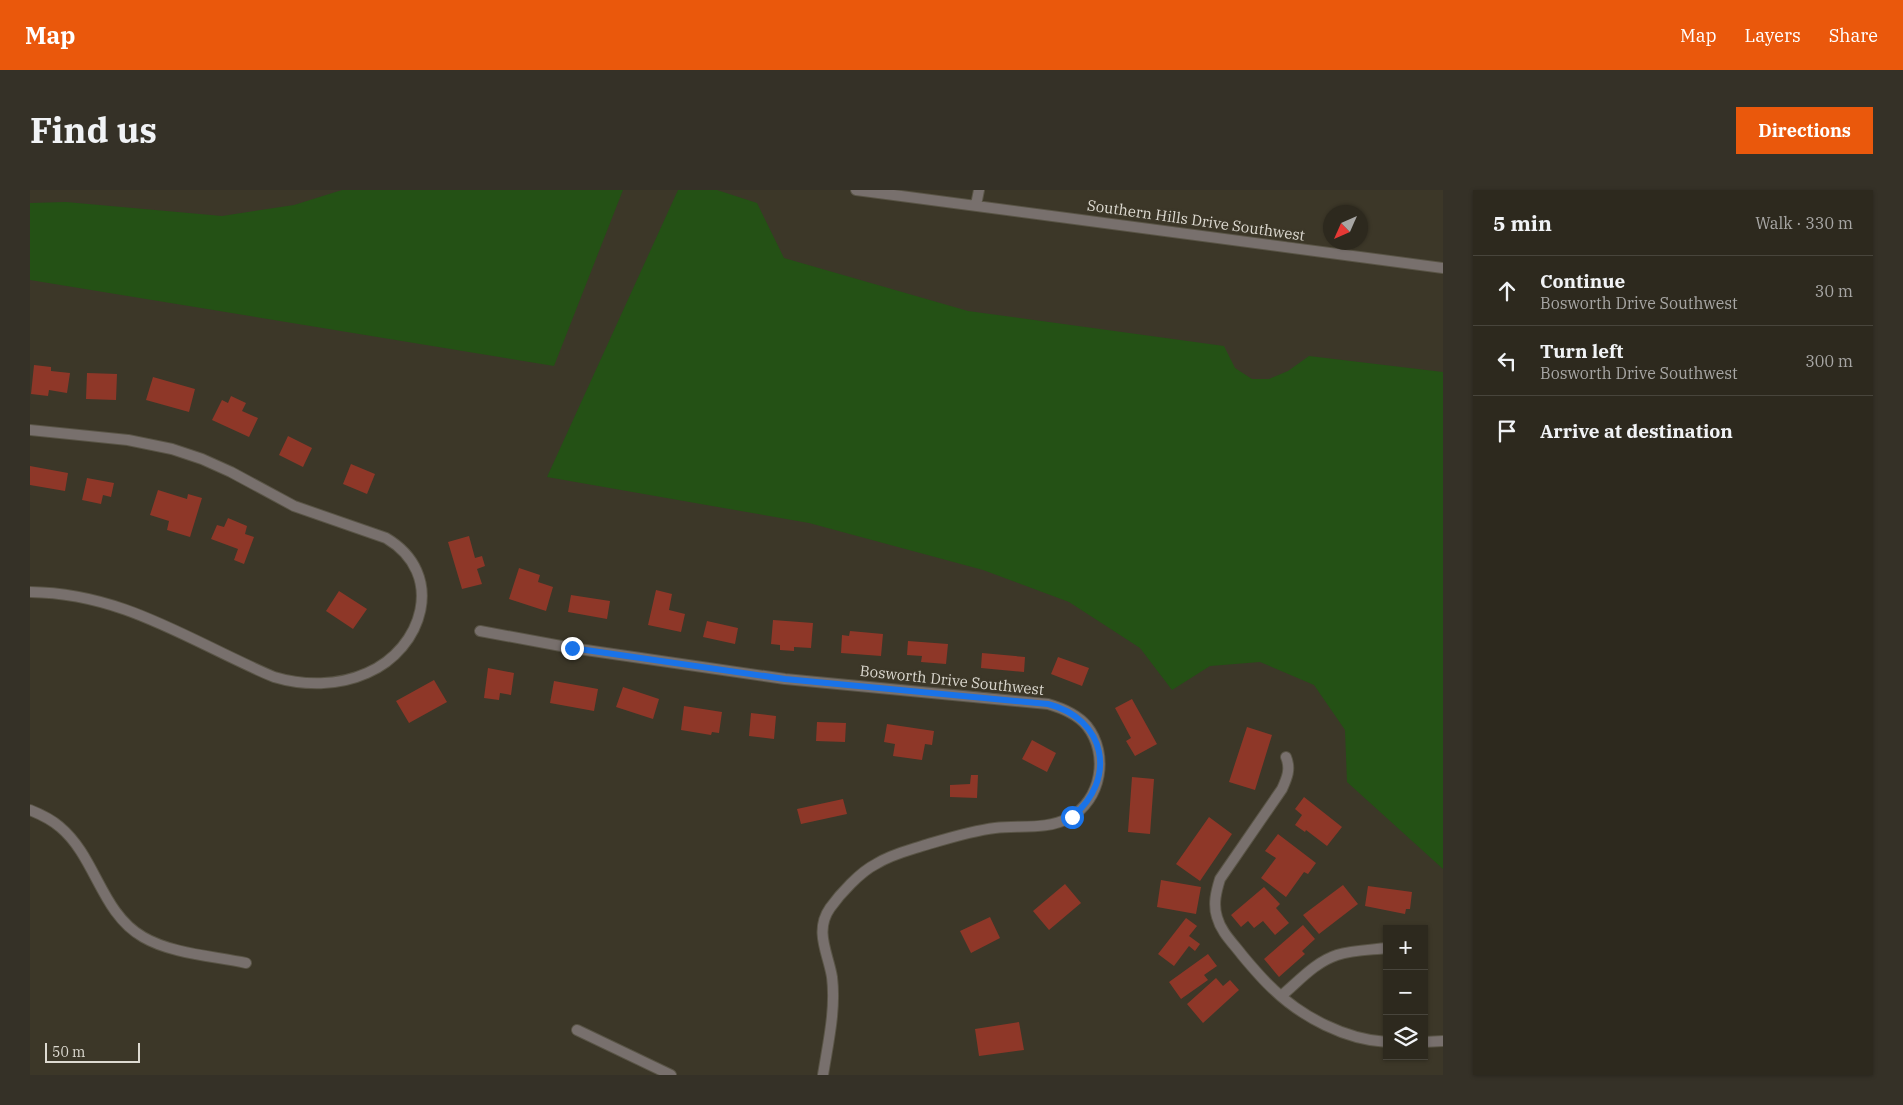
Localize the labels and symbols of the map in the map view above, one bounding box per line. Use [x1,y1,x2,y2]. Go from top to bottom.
street label: Southern Hills Drive Southwest [1086,195,1306,245]
north arrow [1323,205,1368,250]
route end [561,637,584,660]
street label: Bosworth Drive Southwest [859,661,1045,699]
route start [1061,806,1084,829]
scale bar [45,1040,140,1063]

